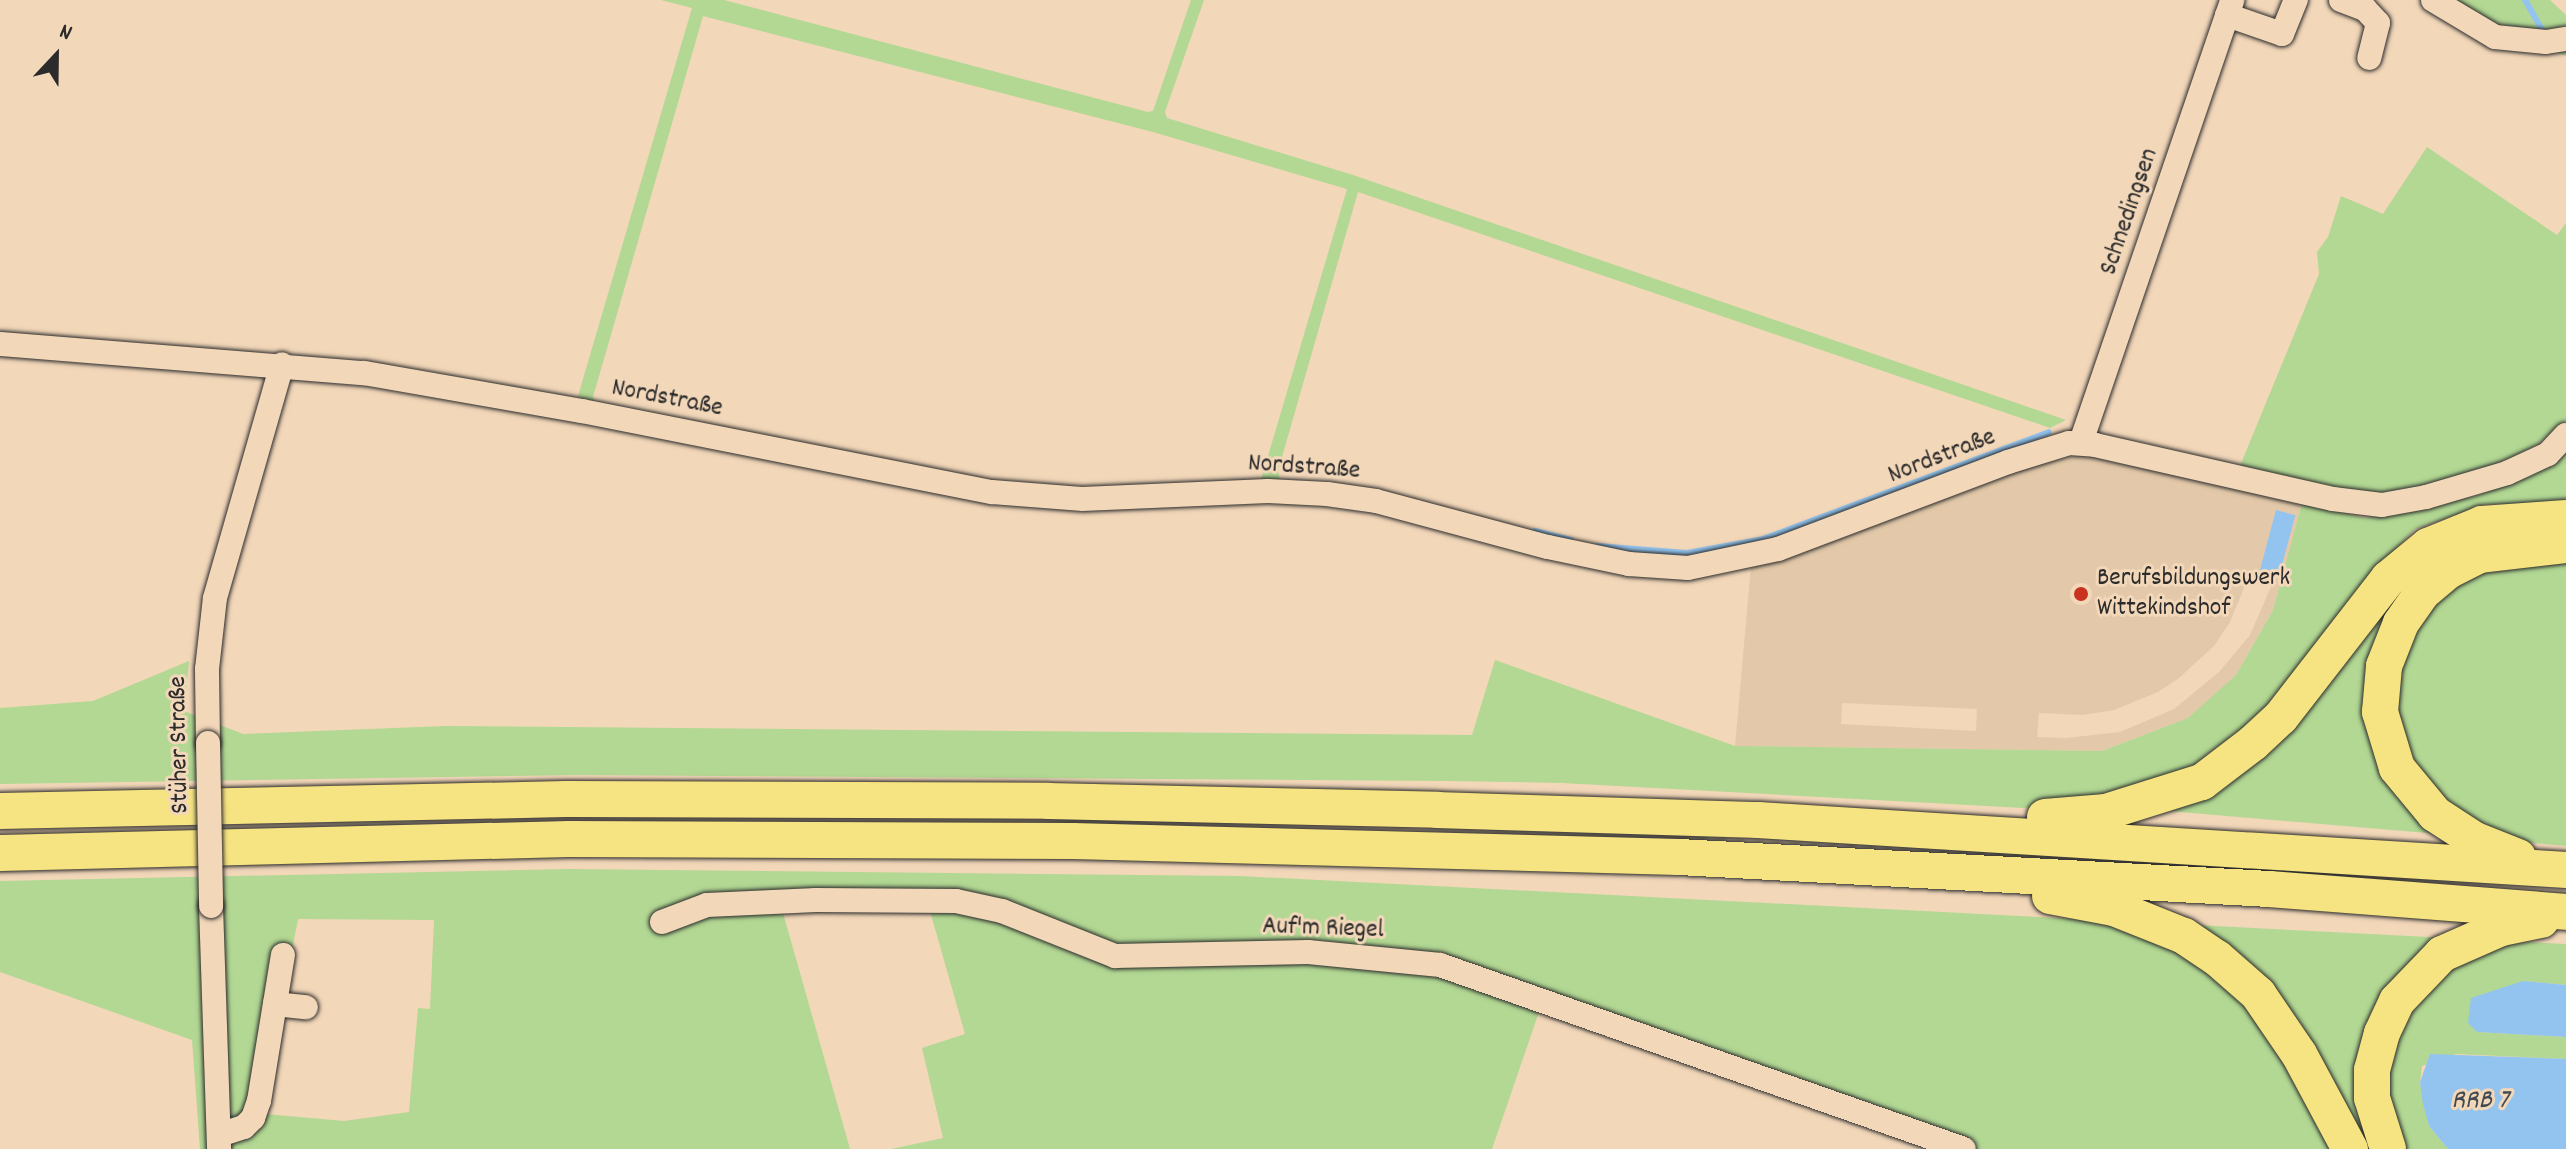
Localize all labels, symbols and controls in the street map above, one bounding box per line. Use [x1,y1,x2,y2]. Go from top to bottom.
north arrow [16,16,96,96]
text: N [54,17,76,50]
street label: Schnedingsen [2094,145,2166,279]
street label: Nordstraße [609,373,725,425]
street label: Nordstraße [1884,422,2000,492]
street label: Nordstraße [1247,449,1361,487]
place label: Berufsbildungswerk Wittekindshof [2097,563,2290,624]
marker: Berufsbildungswerk Wittekindshof [2072,585,2090,603]
street label: Stüher Straße [163,676,197,814]
street label: Auf'm Riegel [1262,911,1384,947]
water label: RRB 7 [2451,1085,2509,1119]

